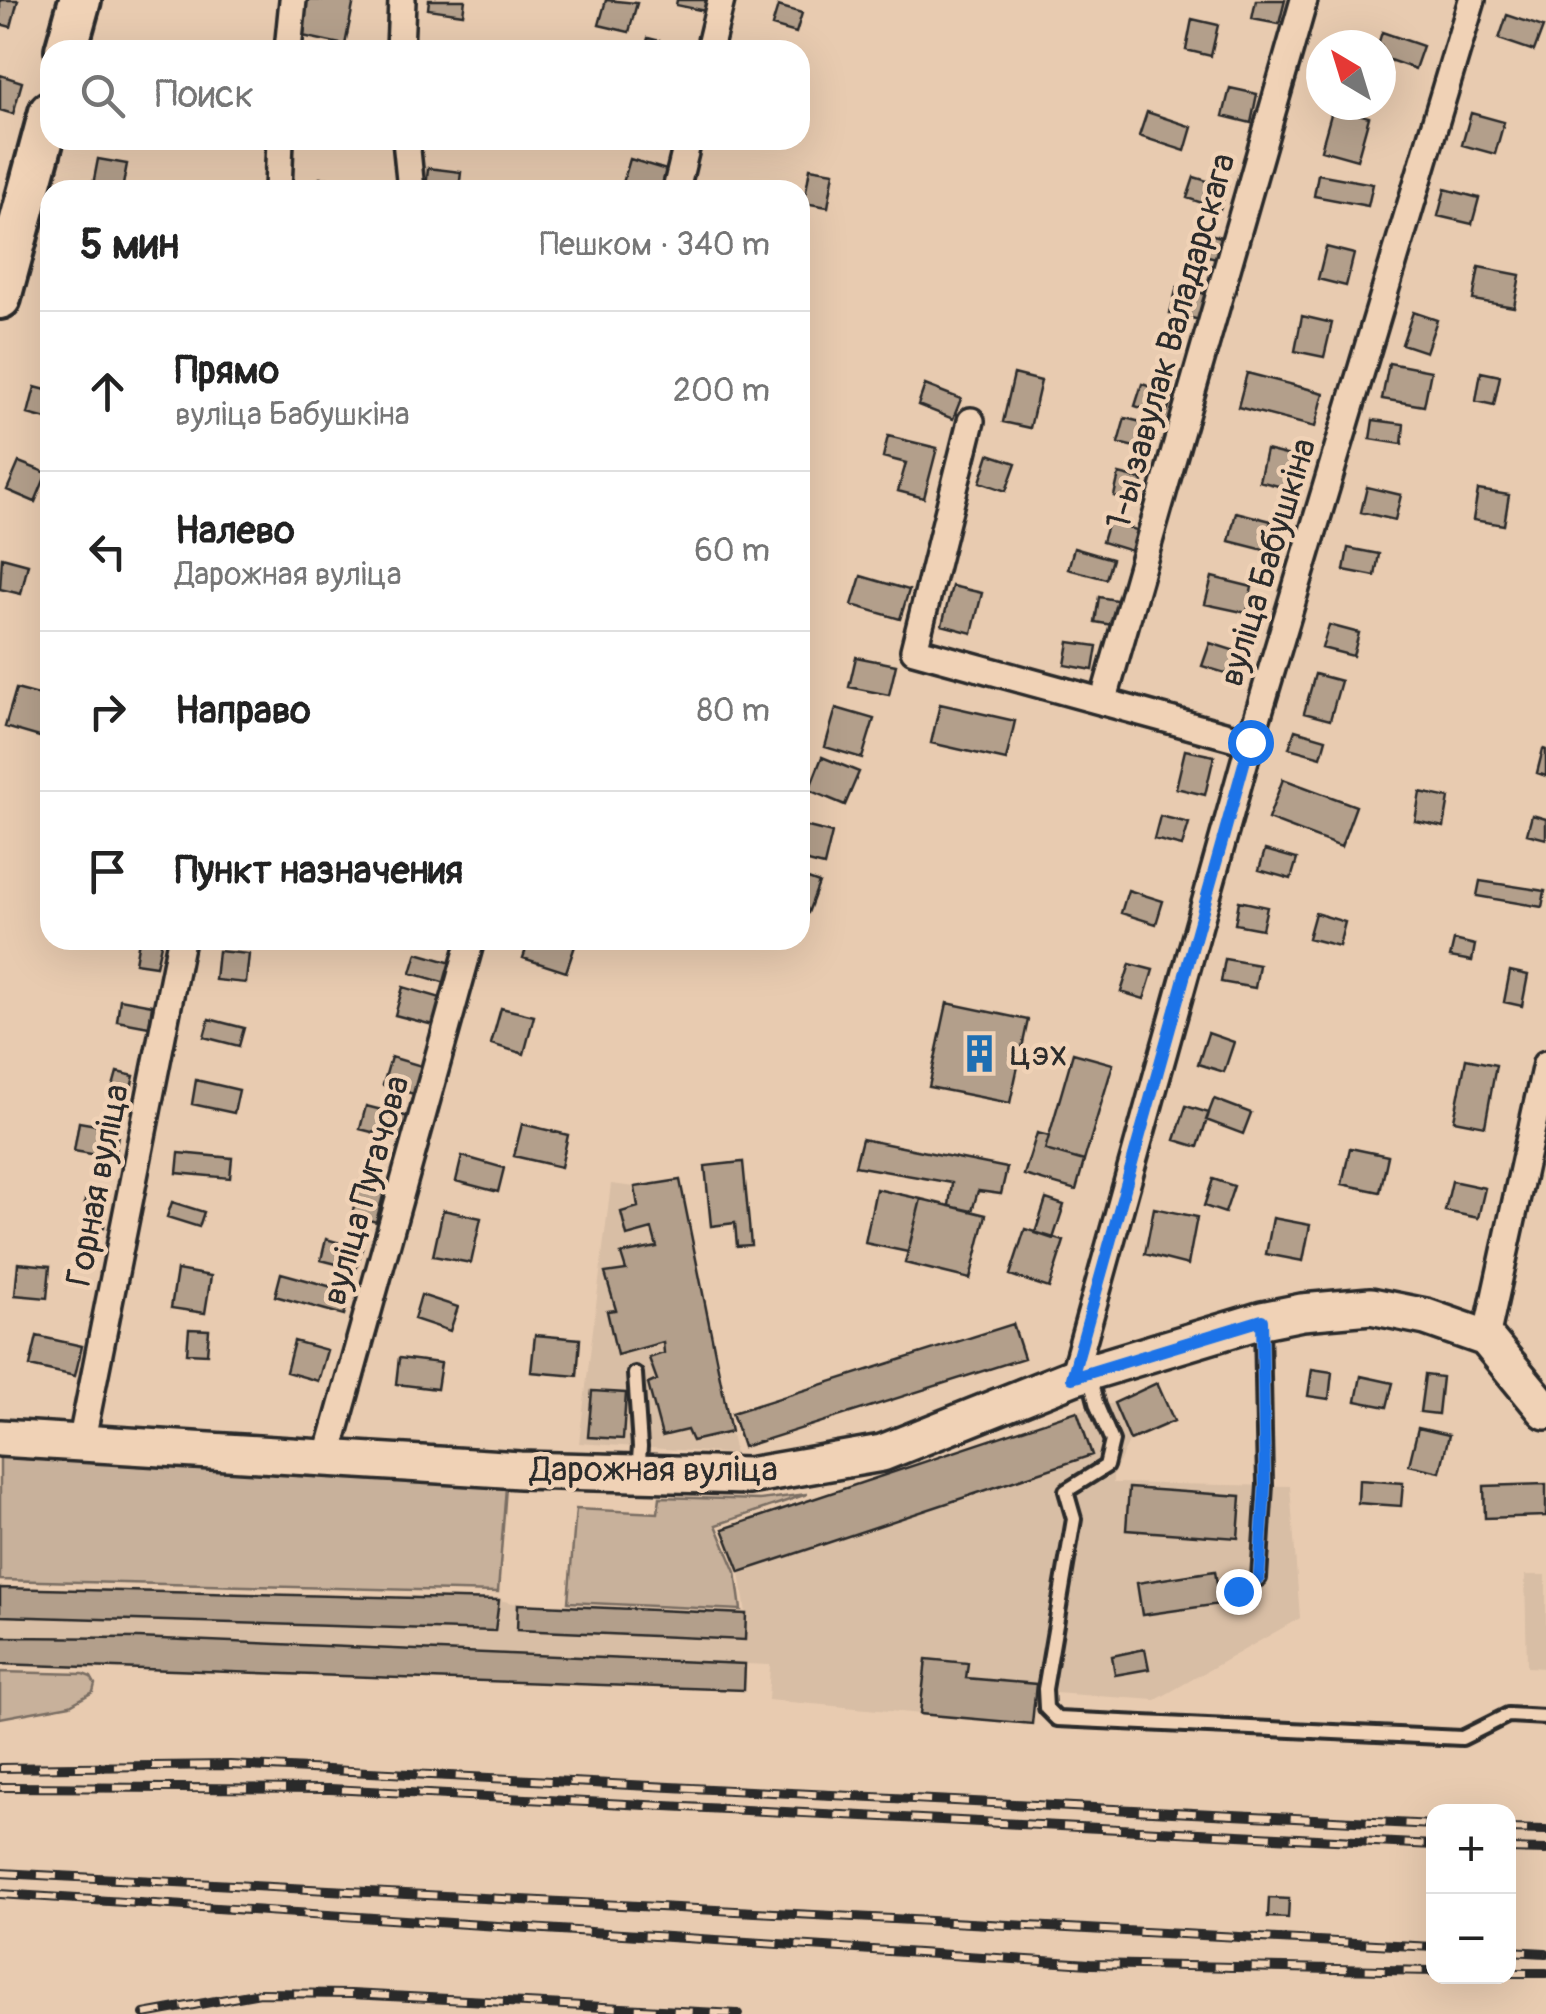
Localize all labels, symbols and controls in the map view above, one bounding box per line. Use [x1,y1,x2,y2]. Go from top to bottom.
north arrow [1306,30,1396,120]
search box [40,40,810,150]
icon: search [75,68,130,123]
text: Поиск [155,71,254,119]
street label: 1-ы завулак Валадарскага [1096,148,1246,534]
text: 5 мин [80,219,179,271]
text: Пешком · 340 m [540,225,770,265]
text: Прямо [175,347,279,395]
icon: ahead [80,364,135,419]
text: 200 m [673,371,770,411]
text: вуліца Бабушкіна [175,395,410,435]
street label: вуліца Бабушкіна [1209,433,1327,691]
text: Налево [175,507,295,555]
icon: left [80,524,135,579]
text: 60 m [694,531,770,571]
text: Дарожная вуліца [175,555,402,595]
icon: right [80,684,135,739]
text: Направо [175,687,311,735]
text: 80 m [697,691,770,731]
route start [1228,720,1274,766]
icon: arrive [80,844,135,899]
text: Пункт назначения [175,847,463,895]
building icon: цэх [958,1032,1000,1074]
place label: цэх [1009,1032,1067,1076]
street label: вуліца Пугачова [312,1070,420,1310]
street label: Горная вуліца [57,1080,139,1290]
street label: Дарожная вуліца [528,1448,778,1492]
route end [1216,1569,1262,1615]
map controls [1426,1804,1516,1984]
button: + [1426,1804,1516,1894]
button: − [1426,1894,1516,1984]

